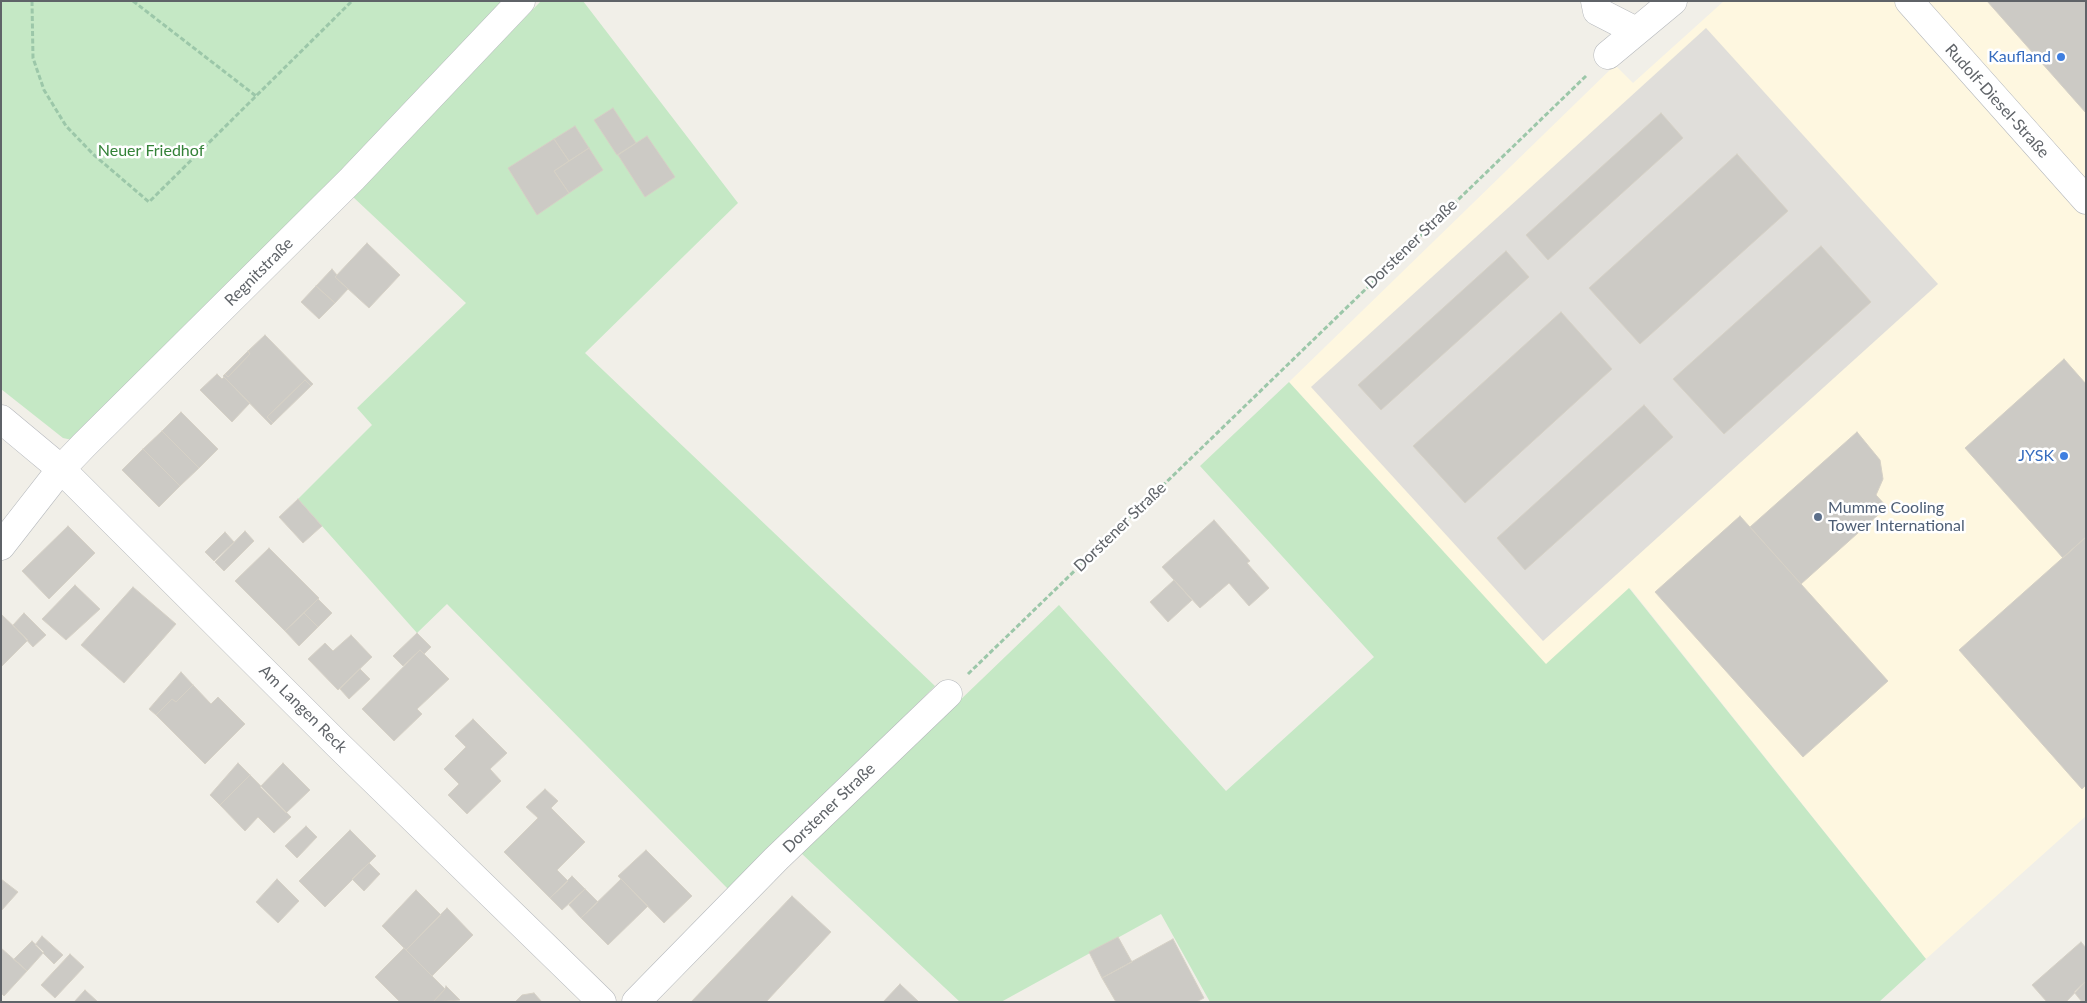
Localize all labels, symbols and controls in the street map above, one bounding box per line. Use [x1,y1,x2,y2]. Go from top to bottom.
street label: Rudolf-Diesel-Straße [1941,40,2053,162]
place label: Kaufland [1988,47,2051,67]
marker: Kaufland [2055,51,2067,63]
park label: Neuer Friedhof [98,141,204,161]
street label: Dorstener Straße [1361,195,1461,293]
street label: Regnitstraße [221,234,297,310]
place label: JYSK [2018,446,2054,466]
marker: JYSK [2058,450,2070,462]
street label: Dorstener Straße [1070,478,1170,576]
place label: Mumme Cooling Tower International [1828,498,1965,536]
marker: Mumme Cooling Tower International [1812,511,1824,523]
street label: Am Langen Reck [255,661,351,757]
street label: Dorstener Straße [779,759,879,857]

